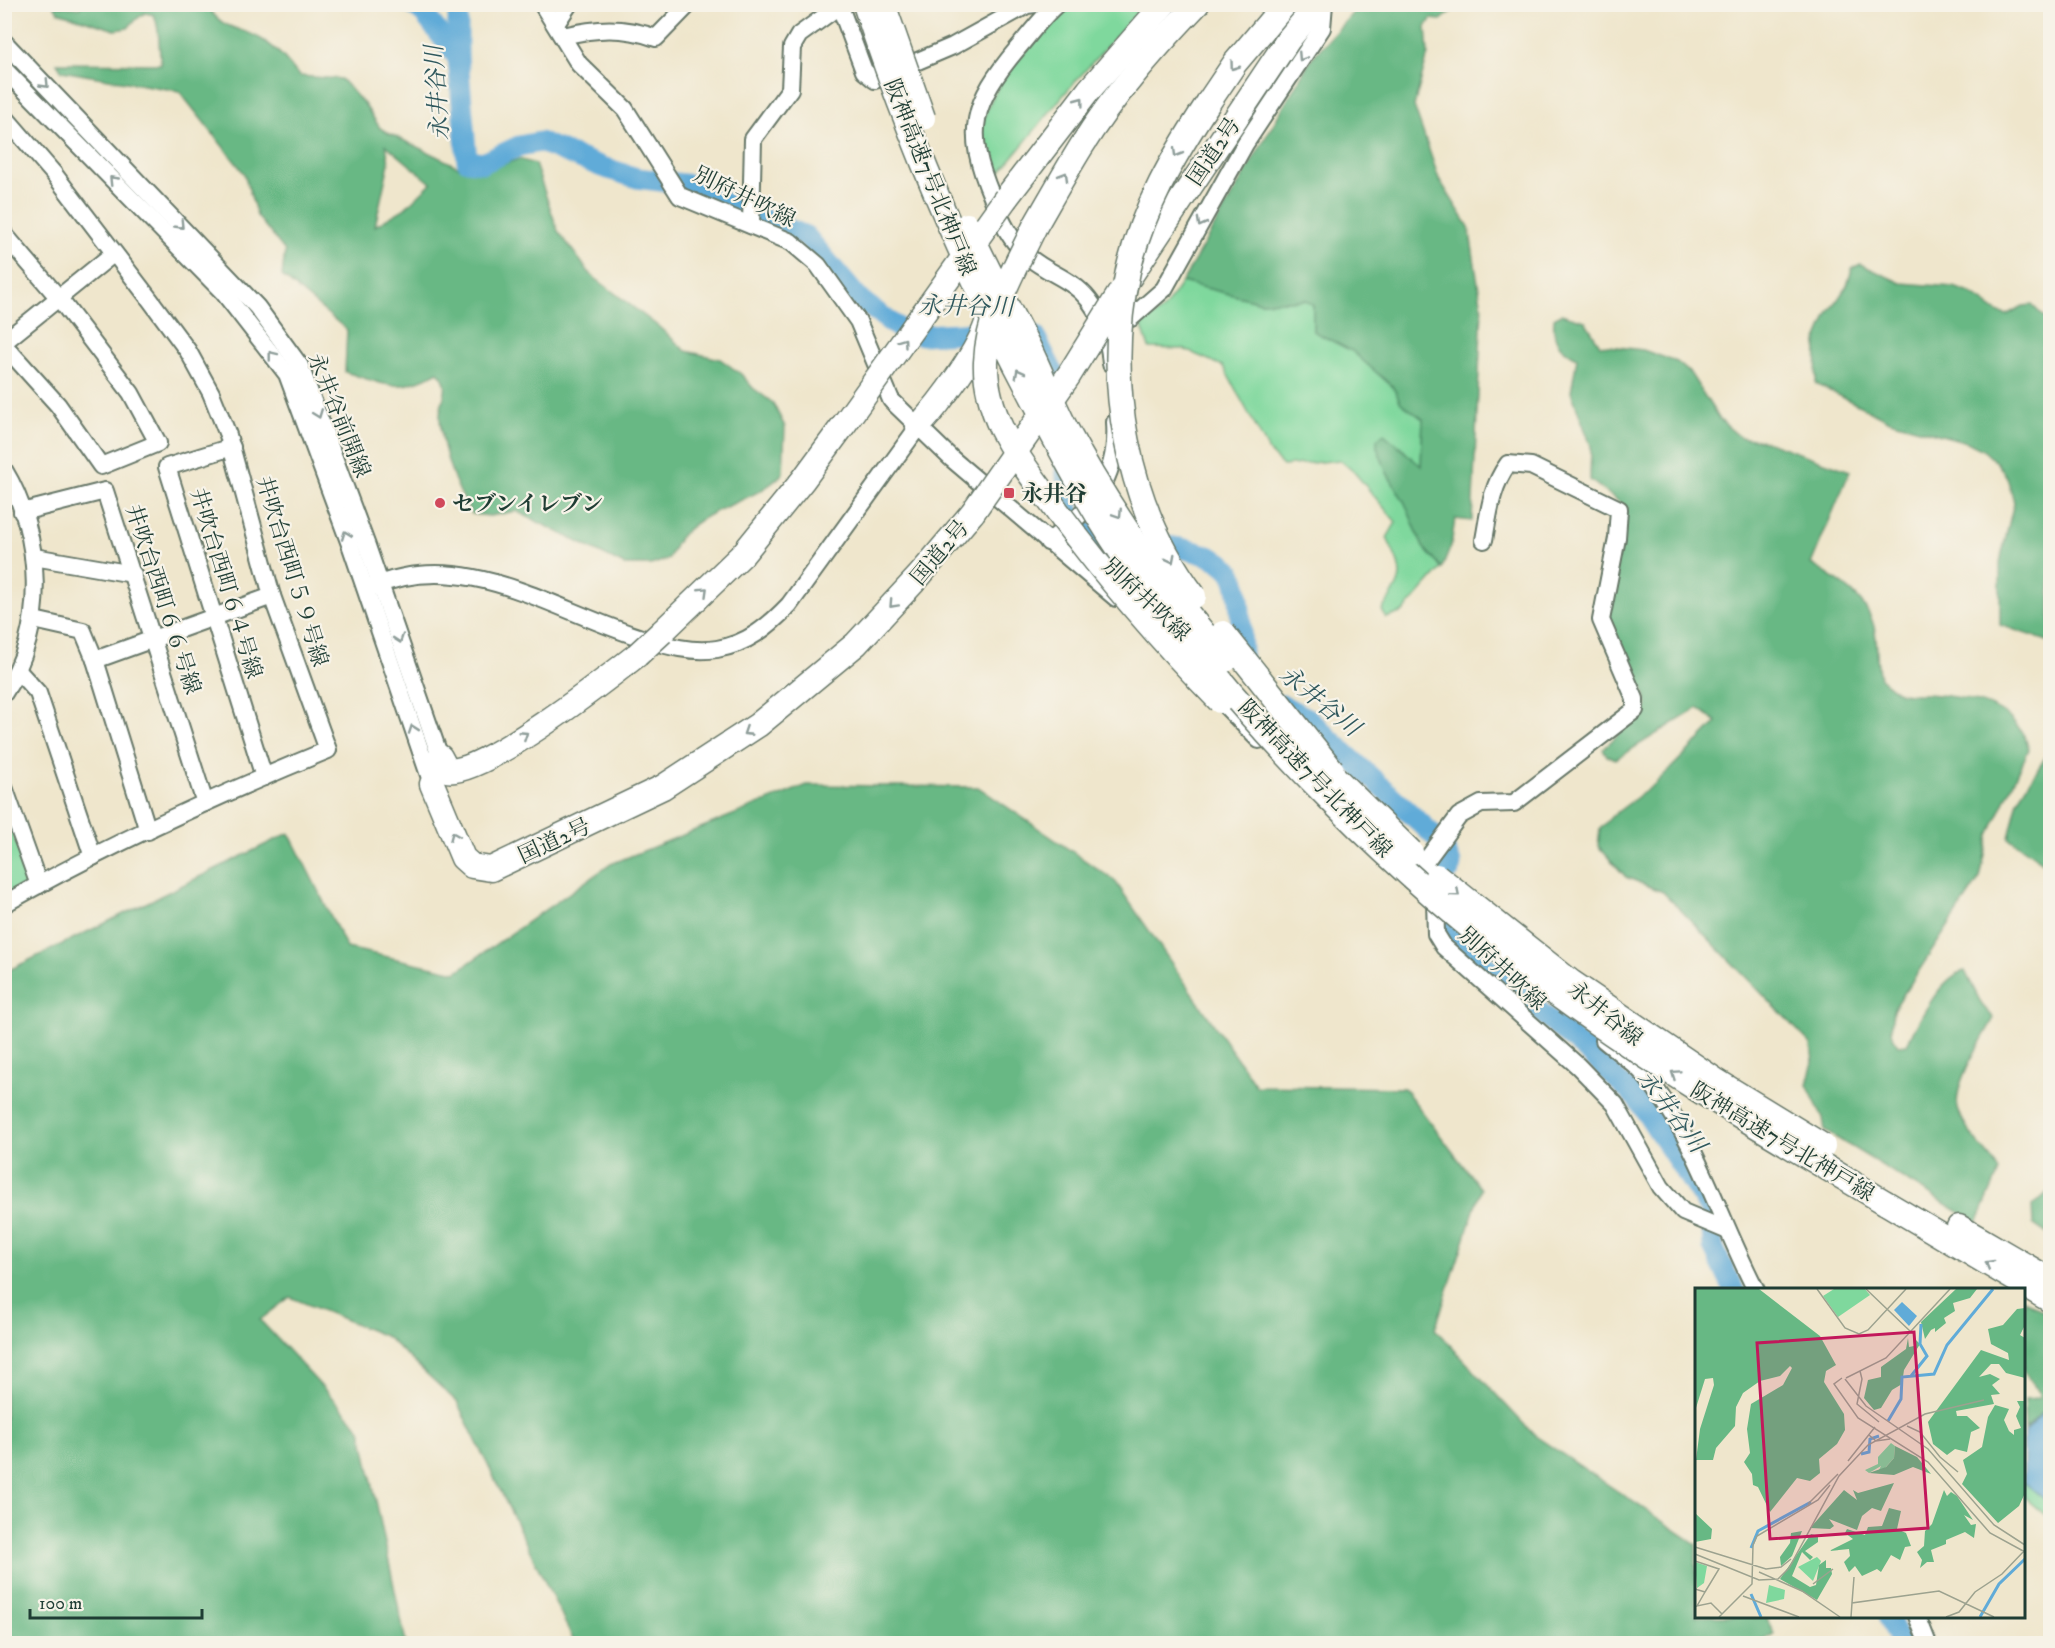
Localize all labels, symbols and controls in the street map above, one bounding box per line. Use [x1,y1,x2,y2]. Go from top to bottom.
water label: 永井谷川 [419,41,456,142]
one-way arrow [1298,51,1310,61]
one-way arrow [1230,59,1241,70]
street label: 阪神高速7号北神戸線 [878,75,981,280]
one-way arrow [38,78,49,88]
one-way arrow [1073,97,1084,108]
street label: 国道2号 [1182,112,1247,191]
one-way arrow [1172,147,1184,157]
street label: 別府井吹線 [689,161,800,234]
one-way arrow [1057,172,1068,182]
one-way arrow [110,177,121,188]
one-way arrow [1196,217,1208,227]
one-way arrow [172,218,183,229]
water label: 永井谷川 [918,291,1017,323]
one-way arrow [896,337,907,348]
street label: 永井谷前開線 [301,349,376,482]
one-way arrow [269,351,280,362]
one-way arrow [1015,369,1026,379]
one-way arrow [311,408,323,419]
street label: 井吹台西町５９号線 [250,473,333,670]
place label: 永井谷 [1021,481,1087,508]
street label: 井吹台西町６４号線 [184,485,267,682]
marker: 永井谷 [1002,486,1016,500]
place label: セブンイレブン [452,491,603,518]
marker: セブンイレブン [433,496,447,510]
street label: 井吹台西町６６号線 [119,501,206,698]
one-way arrow [1110,508,1122,518]
street label: 国道2号 [905,515,975,591]
one-way arrow [341,530,354,541]
street label: 別府井吹線 [1097,553,1195,647]
one-way arrow [1164,553,1175,563]
one-way arrow [698,587,708,598]
one-way arrow [889,597,900,607]
one-way arrow [392,633,405,644]
water label: 永井谷川 [1273,660,1368,746]
street label: 阪神高速7号北神戸線 [1232,694,1397,864]
one-way arrow [408,724,421,735]
one-way arrow [743,725,754,736]
one-way arrow [518,730,528,742]
street label: 国道2号 [514,813,595,870]
one-way arrow [449,831,461,842]
one-way arrow [1449,886,1460,897]
street label: 別府井吹線 [1453,922,1551,1016]
street label: 永井谷線 [1562,976,1648,1052]
water label: 永井谷川 [1630,1064,1714,1161]
one-way arrow [1671,1070,1682,1081]
street label: 阪神高速7号北神戸線 [1685,1077,1879,1208]
one-way arrow [1985,1259,1995,1271]
inset map [1695,1288,2025,1618]
scale bar [30,1582,202,1620]
text: 100 m [39,1593,82,1615]

